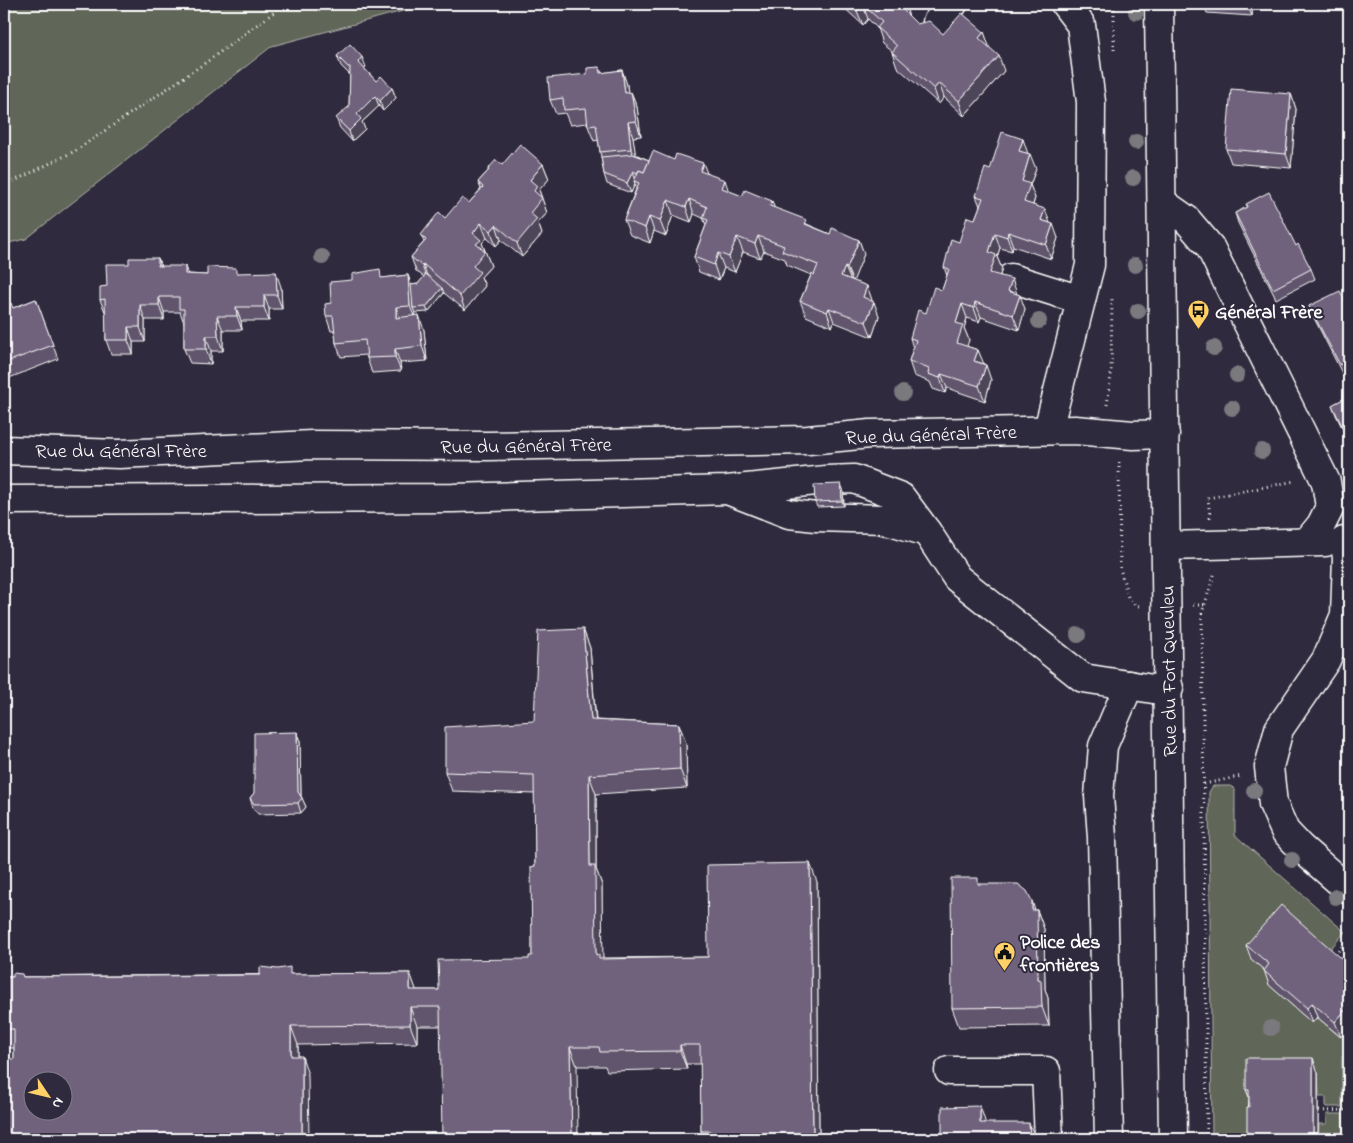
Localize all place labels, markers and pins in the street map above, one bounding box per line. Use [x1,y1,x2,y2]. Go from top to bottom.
bus stop icon: Général Frère [1187,299,1211,330]
place label: Général Frère [1215,299,1323,328]
place label: Police des frontières [1019,929,1100,981]
public building icon: Police des frontières [992,941,1016,972]

